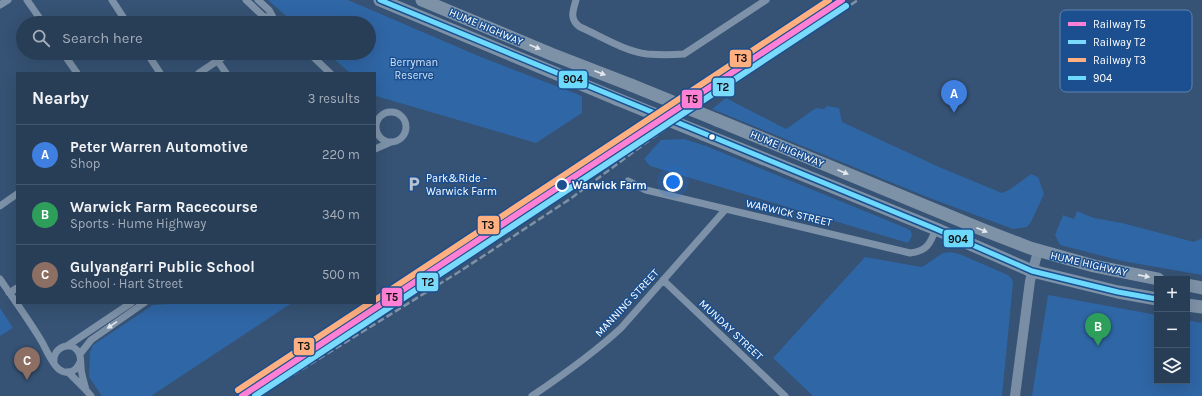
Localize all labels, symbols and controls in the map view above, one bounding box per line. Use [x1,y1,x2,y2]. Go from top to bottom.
street label: HUME HIGHWAY [447,6,525,48]
legend [1060,10,1192,92]
search box [16,16,376,60]
text: Railway T5 [1093,18,1146,31]
icon: search [30,27,52,49]
text: Search here [62,29,143,47]
text: Railway T2 [1093,36,1146,49]
one-way arrow [530,45,542,51]
line badge: T3 [729,49,752,68]
text: T3 [735,52,747,65]
text: Railway T3 [1093,54,1146,67]
park label: Berryman Reserve [390,56,438,82]
line badge: 904 [558,70,588,89]
one-way arrow [595,70,607,76]
text: 904 [1093,72,1112,85]
text: 904 [563,73,584,86]
line badge: T2 [712,77,735,97]
pin: A [941,80,967,113]
text: T2 [717,81,730,94]
text: Nearby [32,88,89,108]
line badge: T5 [681,89,703,109]
text: 3 results [308,91,360,106]
text: T5 [686,93,698,106]
street label: HUME HIGHWAY [748,128,826,170]
unlabelled marker [707,132,717,142]
text: Peter Warren Automotive [70,138,248,156]
text: A [41,147,49,162]
text: 220 m [322,147,360,162]
text: Shop [70,156,100,171]
one-way arrow [838,170,850,176]
place label: Park&Ride - Warwick Farm [426,172,497,198]
your location [663,172,683,192]
parking icon: Park&Ride - Warwick Farm [405,175,423,193]
marker: Warwick Farm [555,178,569,192]
place label: Warwick Farm [572,179,647,192]
street label: WARWICK STREET [745,197,834,229]
text: Warwick Farm Racecourse [70,198,258,216]
text: B [41,207,49,222]
text: 340 m [322,207,360,222]
line badge: T3 [477,215,500,235]
text: Sports · Hume Highway [70,216,206,231]
text: T3 [482,219,494,232]
one-way arrow [977,227,989,233]
line badge: 904 [943,229,974,248]
text: 904 [948,233,969,246]
street label: HUME HIGHWAY [1049,249,1129,279]
text: Gulyangarri Public School [70,258,255,276]
street label: MANNING STREET [592,266,662,340]
text: C [41,267,49,282]
text: 500 m [322,267,360,282]
line badge: T2 [416,272,439,292]
one-way arrow [1138,274,1150,280]
text: School · Hart Street [70,276,183,291]
text: T2 [422,276,435,289]
map controls [1154,276,1190,384]
button: + [1154,276,1190,312]
line badge: T5 [381,287,403,307]
text: T5 [386,291,398,304]
street label: MUNDAY STREET [696,297,766,363]
button: − [1154,312,1190,348]
pin: B [1085,313,1111,346]
one-way arrow [107,321,117,329]
line badge: T3 [293,337,315,356]
text: T3 [298,340,310,353]
pin: C [14,347,40,380]
button: layers [1154,348,1190,384]

